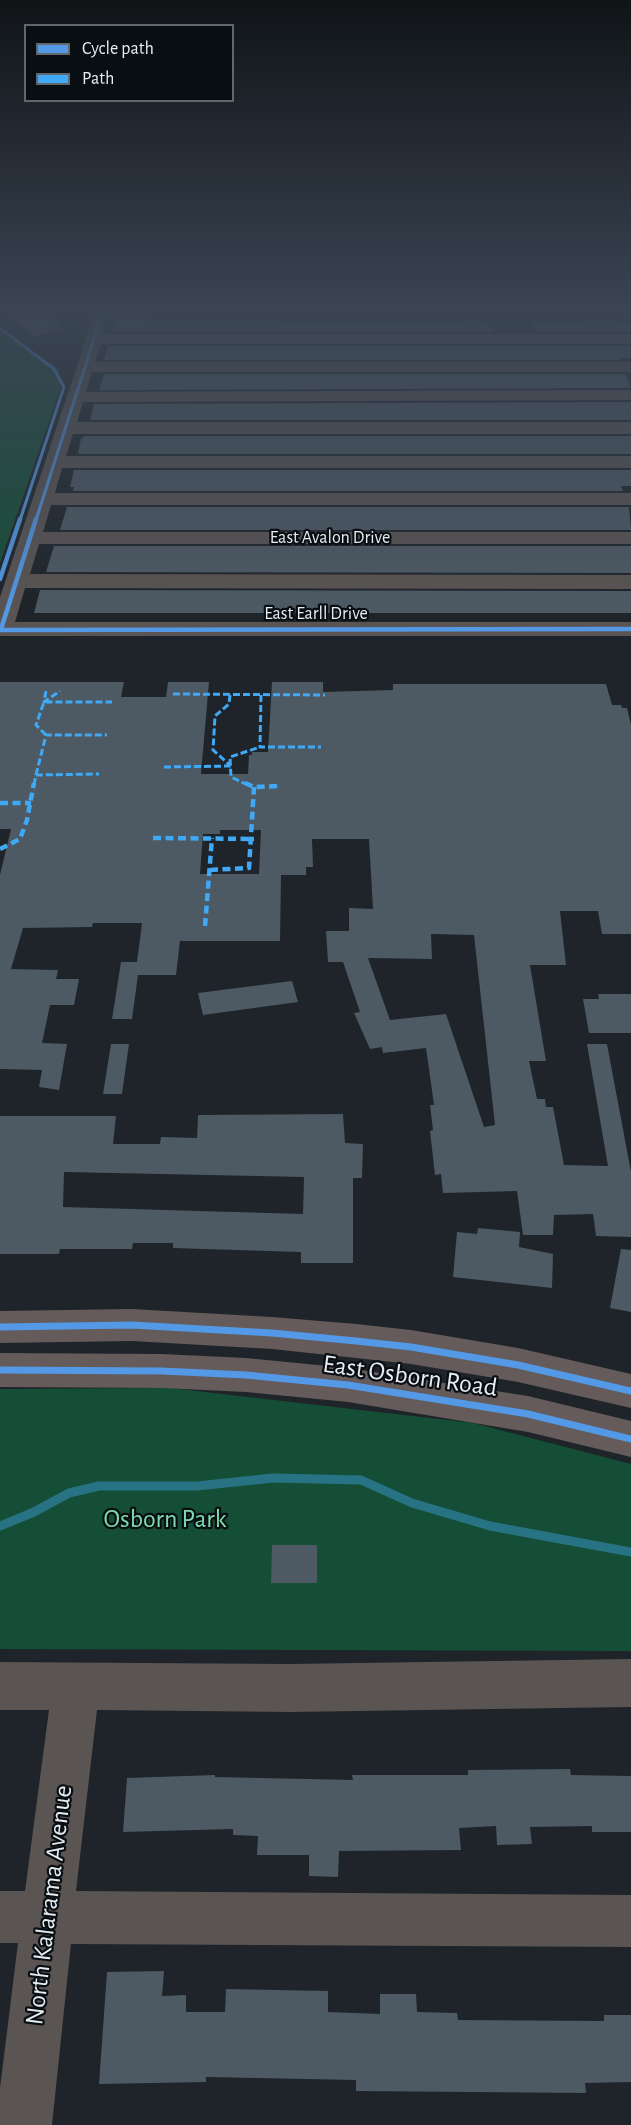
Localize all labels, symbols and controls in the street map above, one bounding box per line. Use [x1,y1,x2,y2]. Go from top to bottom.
legend [24,24,234,102]
text: Cycle path [82,40,154,58]
text: Path [82,70,114,88]
street label: East Avalon Drive [270,527,390,549]
street label: East Earll Drive [264,603,368,625]
street label: East Osborn Road [321,1348,499,1404]
park label: Osborn Park [104,1503,226,1535]
street label: North Kalarama Avenue [19,1783,79,2027]

